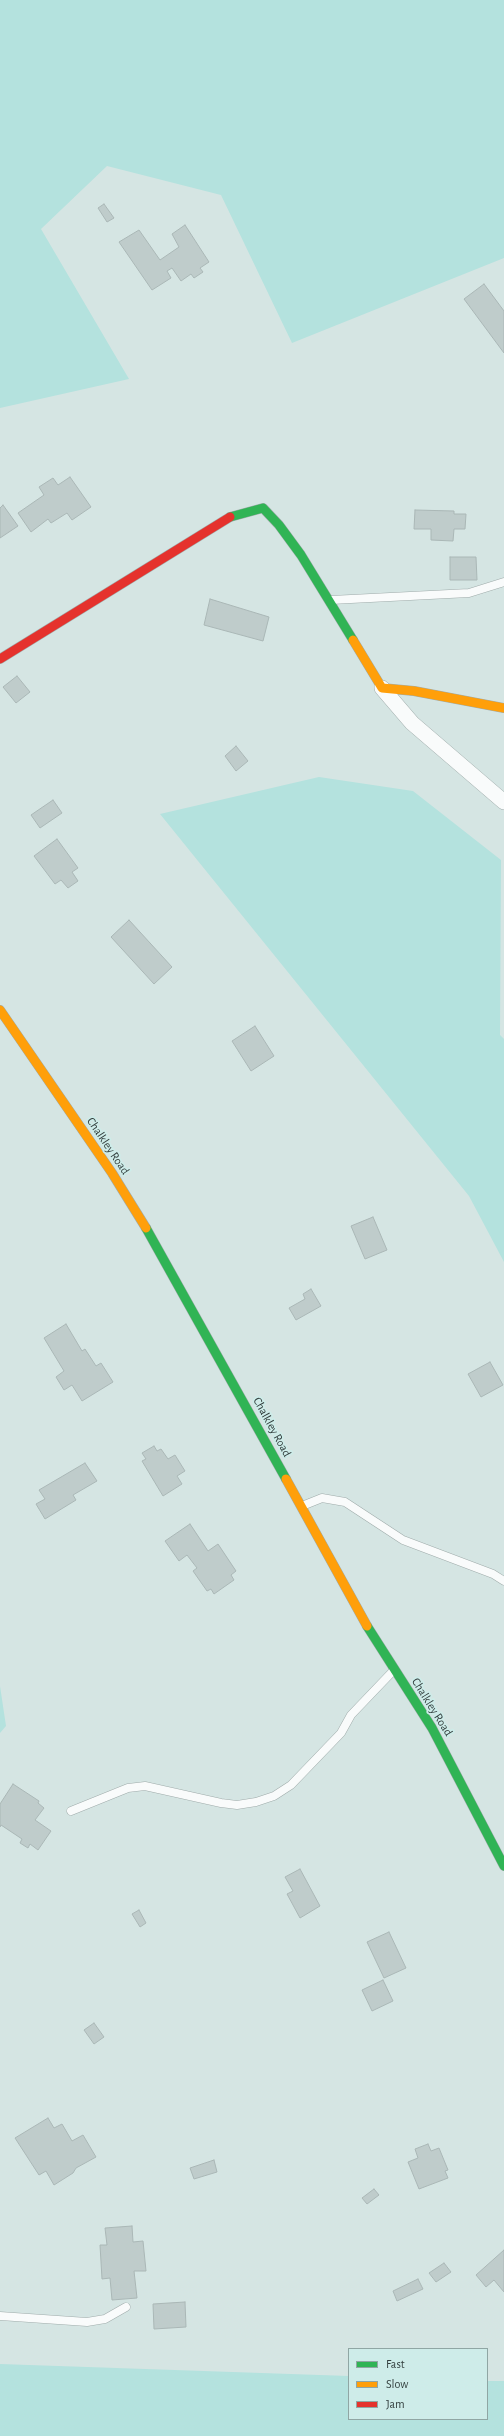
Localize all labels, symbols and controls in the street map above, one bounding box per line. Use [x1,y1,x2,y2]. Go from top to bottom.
street label: Chalkley Road [84,1115,132,1177]
street label: Chalkley Road [250,1395,294,1459]
street label: Chalkley Road [408,1675,456,1739]
legend [348,2348,488,2420]
text: Fast [386,2358,405,2370]
text: Slow [386,2378,408,2390]
text: Jam [386,2398,405,2410]

